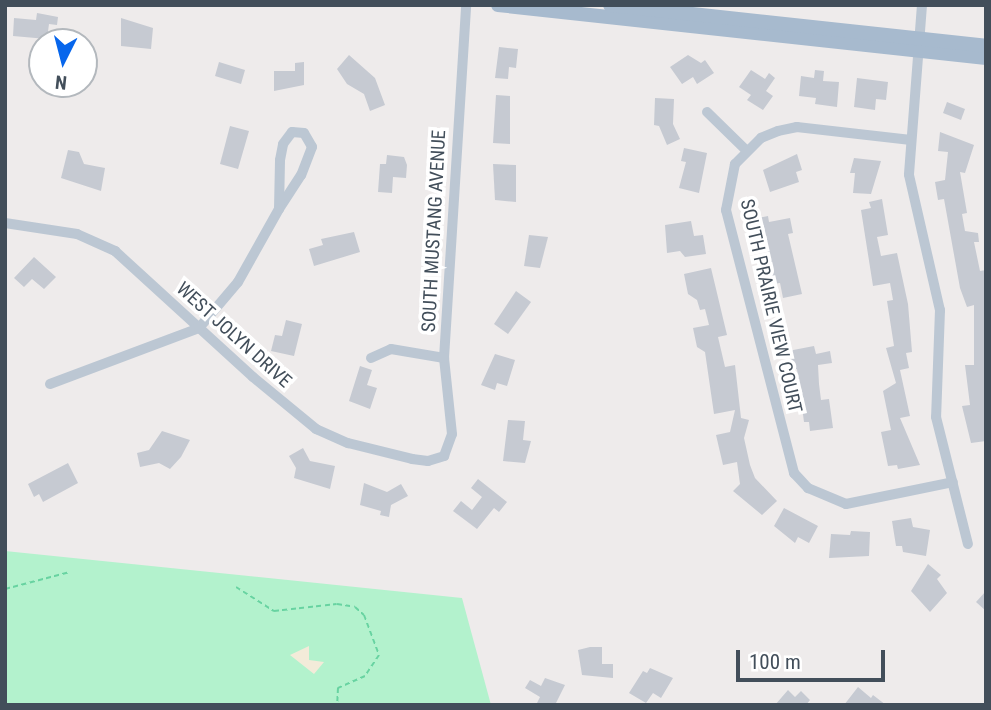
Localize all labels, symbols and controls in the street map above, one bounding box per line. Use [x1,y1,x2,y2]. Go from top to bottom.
north arrow [28,28,98,98]
text: N [54,70,68,94]
street label: SOUTH MUSTANG AVENUE [417,129,451,333]
street label: SOUTH PRAIRIE VIEW COURT [735,197,807,415]
street label: WEST JOLYN DRIVE [172,277,296,393]
scale bar [739,636,888,680]
text: 100 m [749,650,801,674]

